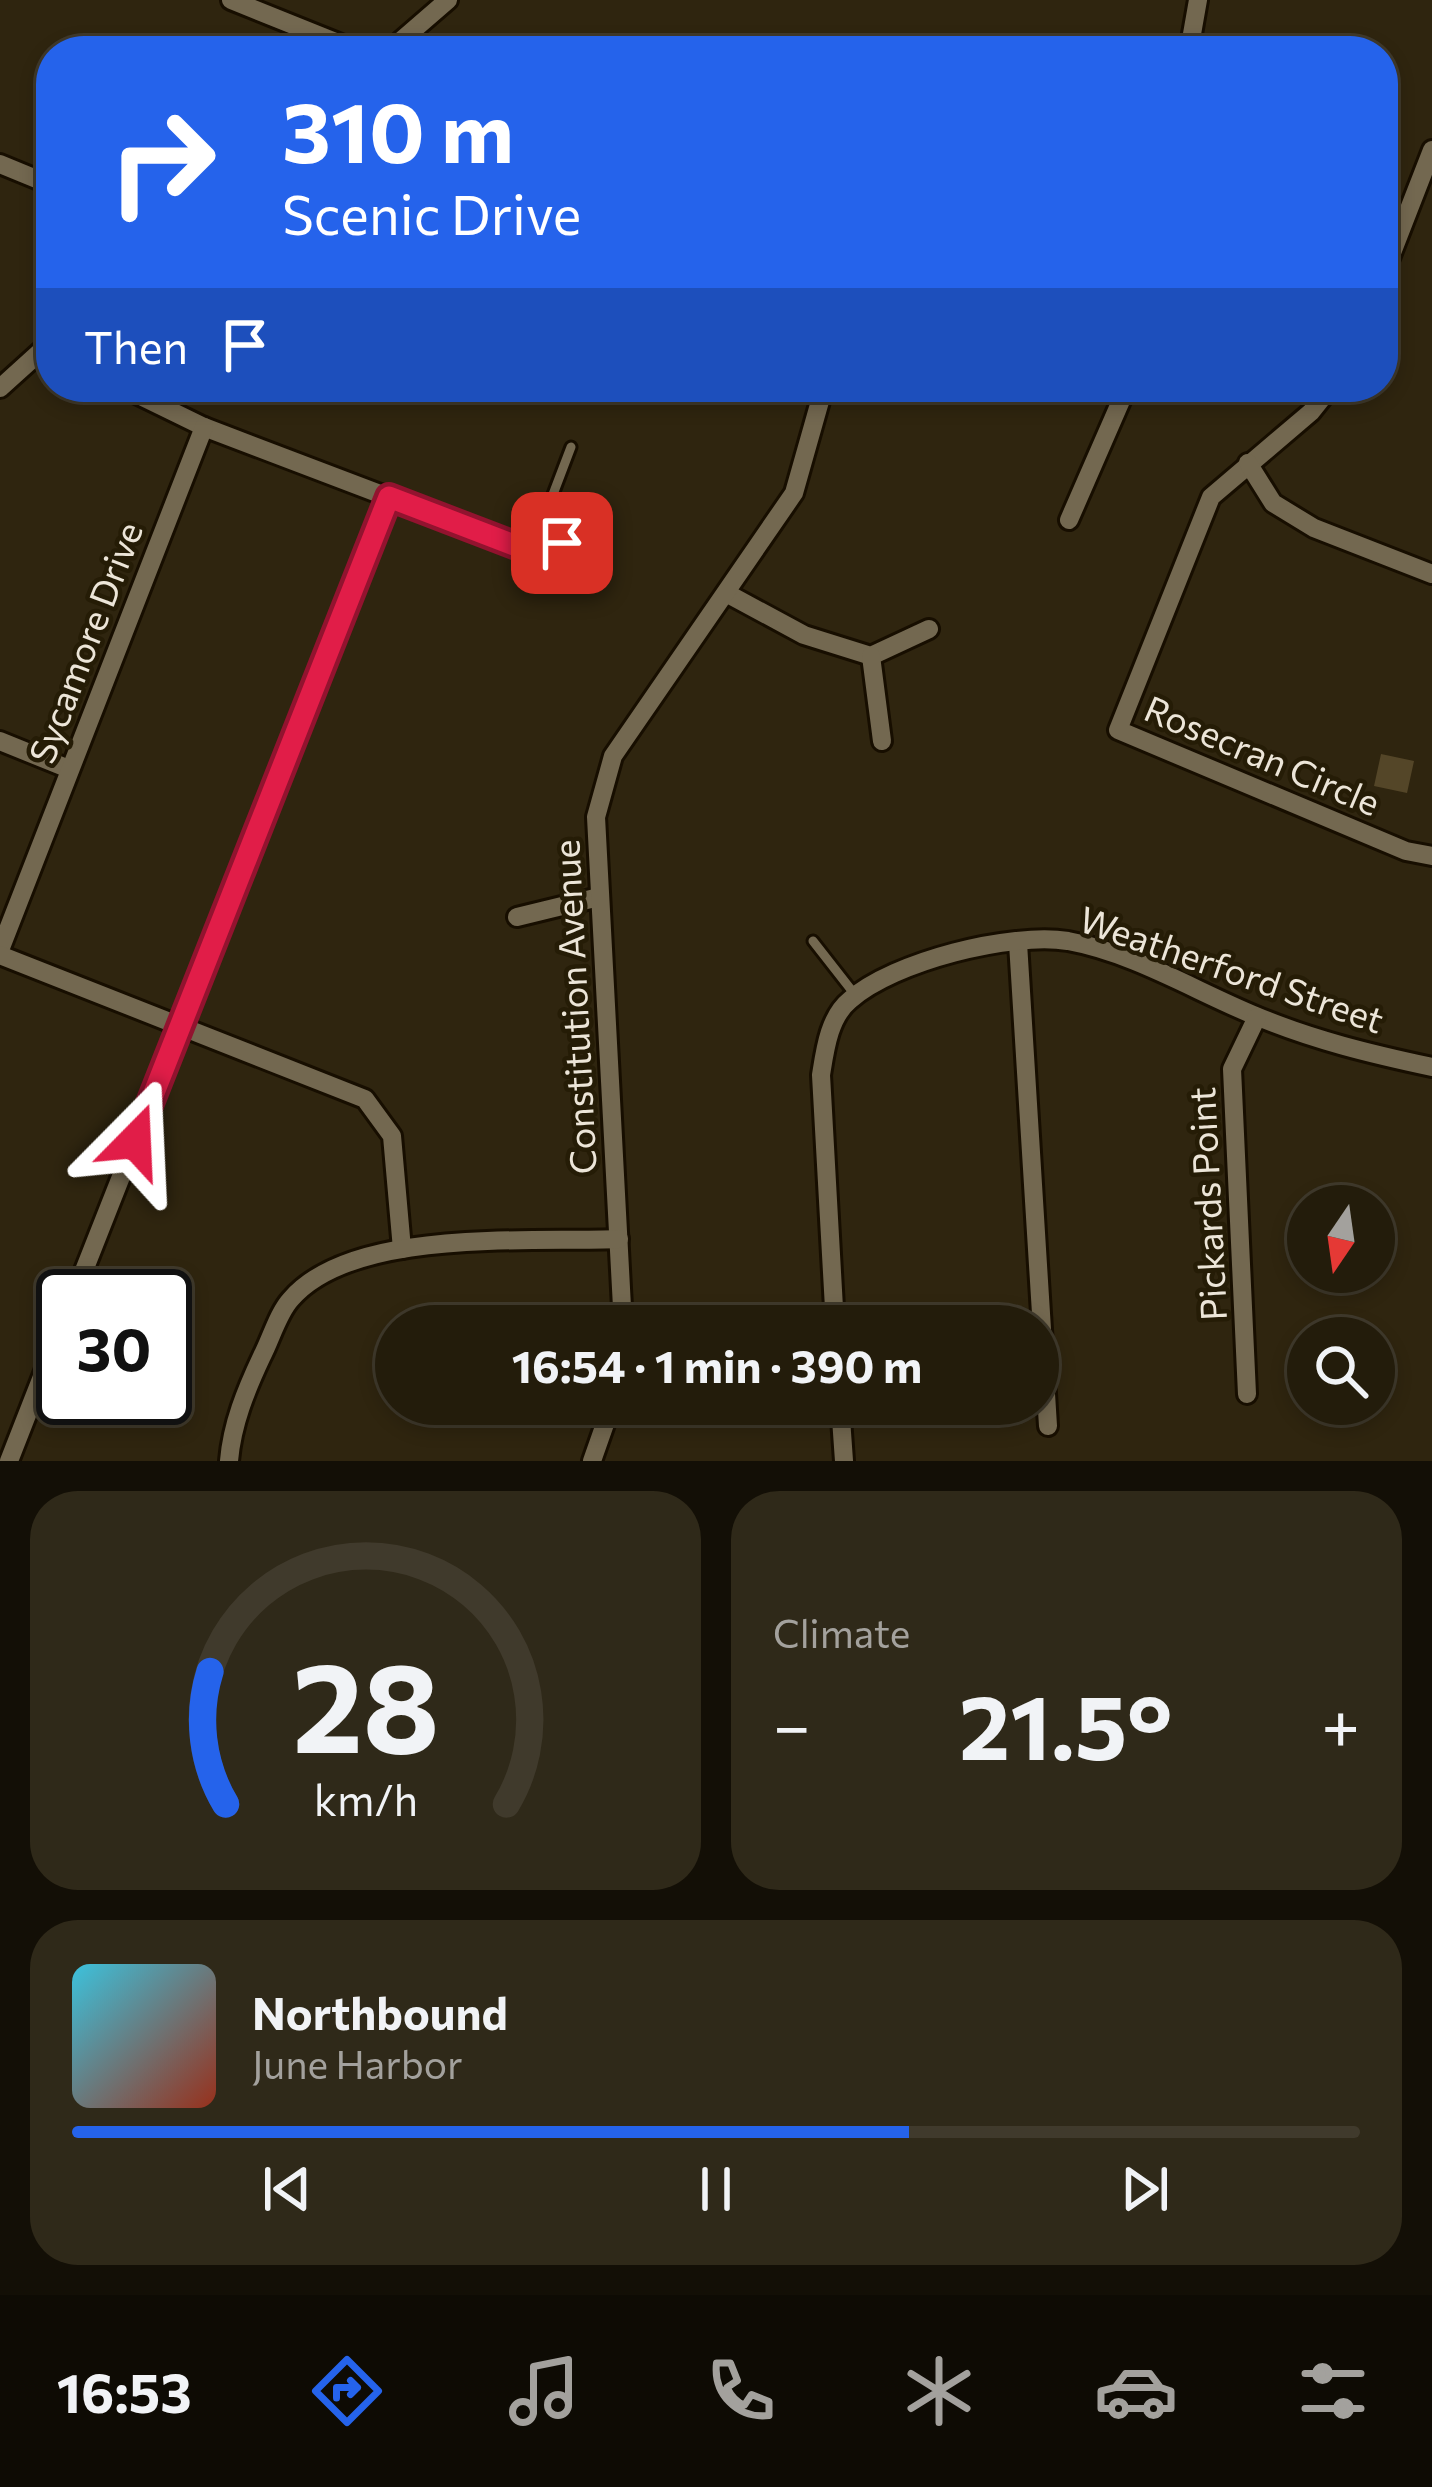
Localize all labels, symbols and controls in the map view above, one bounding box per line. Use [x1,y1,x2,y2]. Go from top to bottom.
text: 310 m [282,78,514,180]
icon: right [84,84,240,240]
text: Scenic Drive [282,180,581,246]
icon: arrive [212,312,278,378]
text: Then [84,318,188,373]
pin [511,492,613,594]
icon: arrive [529,510,595,576]
street label: Sycamore Drive [18,515,150,769]
street label: Rosecran Circle [1139,685,1387,823]
street label: Constitution Avenue [542,839,604,1175]
street label: Weatherford Street [1074,895,1390,1041]
position arrow [72,1078,198,1204]
street label: Pickards Point [1178,1086,1234,1322]
north arrow [1287,1185,1395,1293]
map controls [1287,1185,1395,1425]
speed limit sign: 30 [36,1269,192,1425]
button: search [1287,1317,1395,1425]
text: 16:54 · 1 min · 390 m [512,1337,922,1392]
text: Climate [773,1608,910,1656]
text: 28 [292,1626,439,1779]
text: 21.5° [959,1668,1173,1779]
text: − [773,1683,811,1764]
text: + [1321,1683,1360,1764]
text: km/h [313,1771,418,1824]
text: Northbound [252,1984,508,2039]
text: June Harbor [252,2039,463,2087]
icon: previous [254,2156,320,2222]
icon: pause [683,2156,749,2222]
icon: next [1112,2156,1178,2222]
icon: directions [305,2349,389,2433]
icon: music [502,2349,586,2433]
icon: phone [699,2349,783,2433]
icon: climate [897,2349,981,2433]
icon: car [1094,2349,1178,2433]
icon: filters [1291,2349,1375,2433]
text: 16:53 [57,2358,192,2424]

